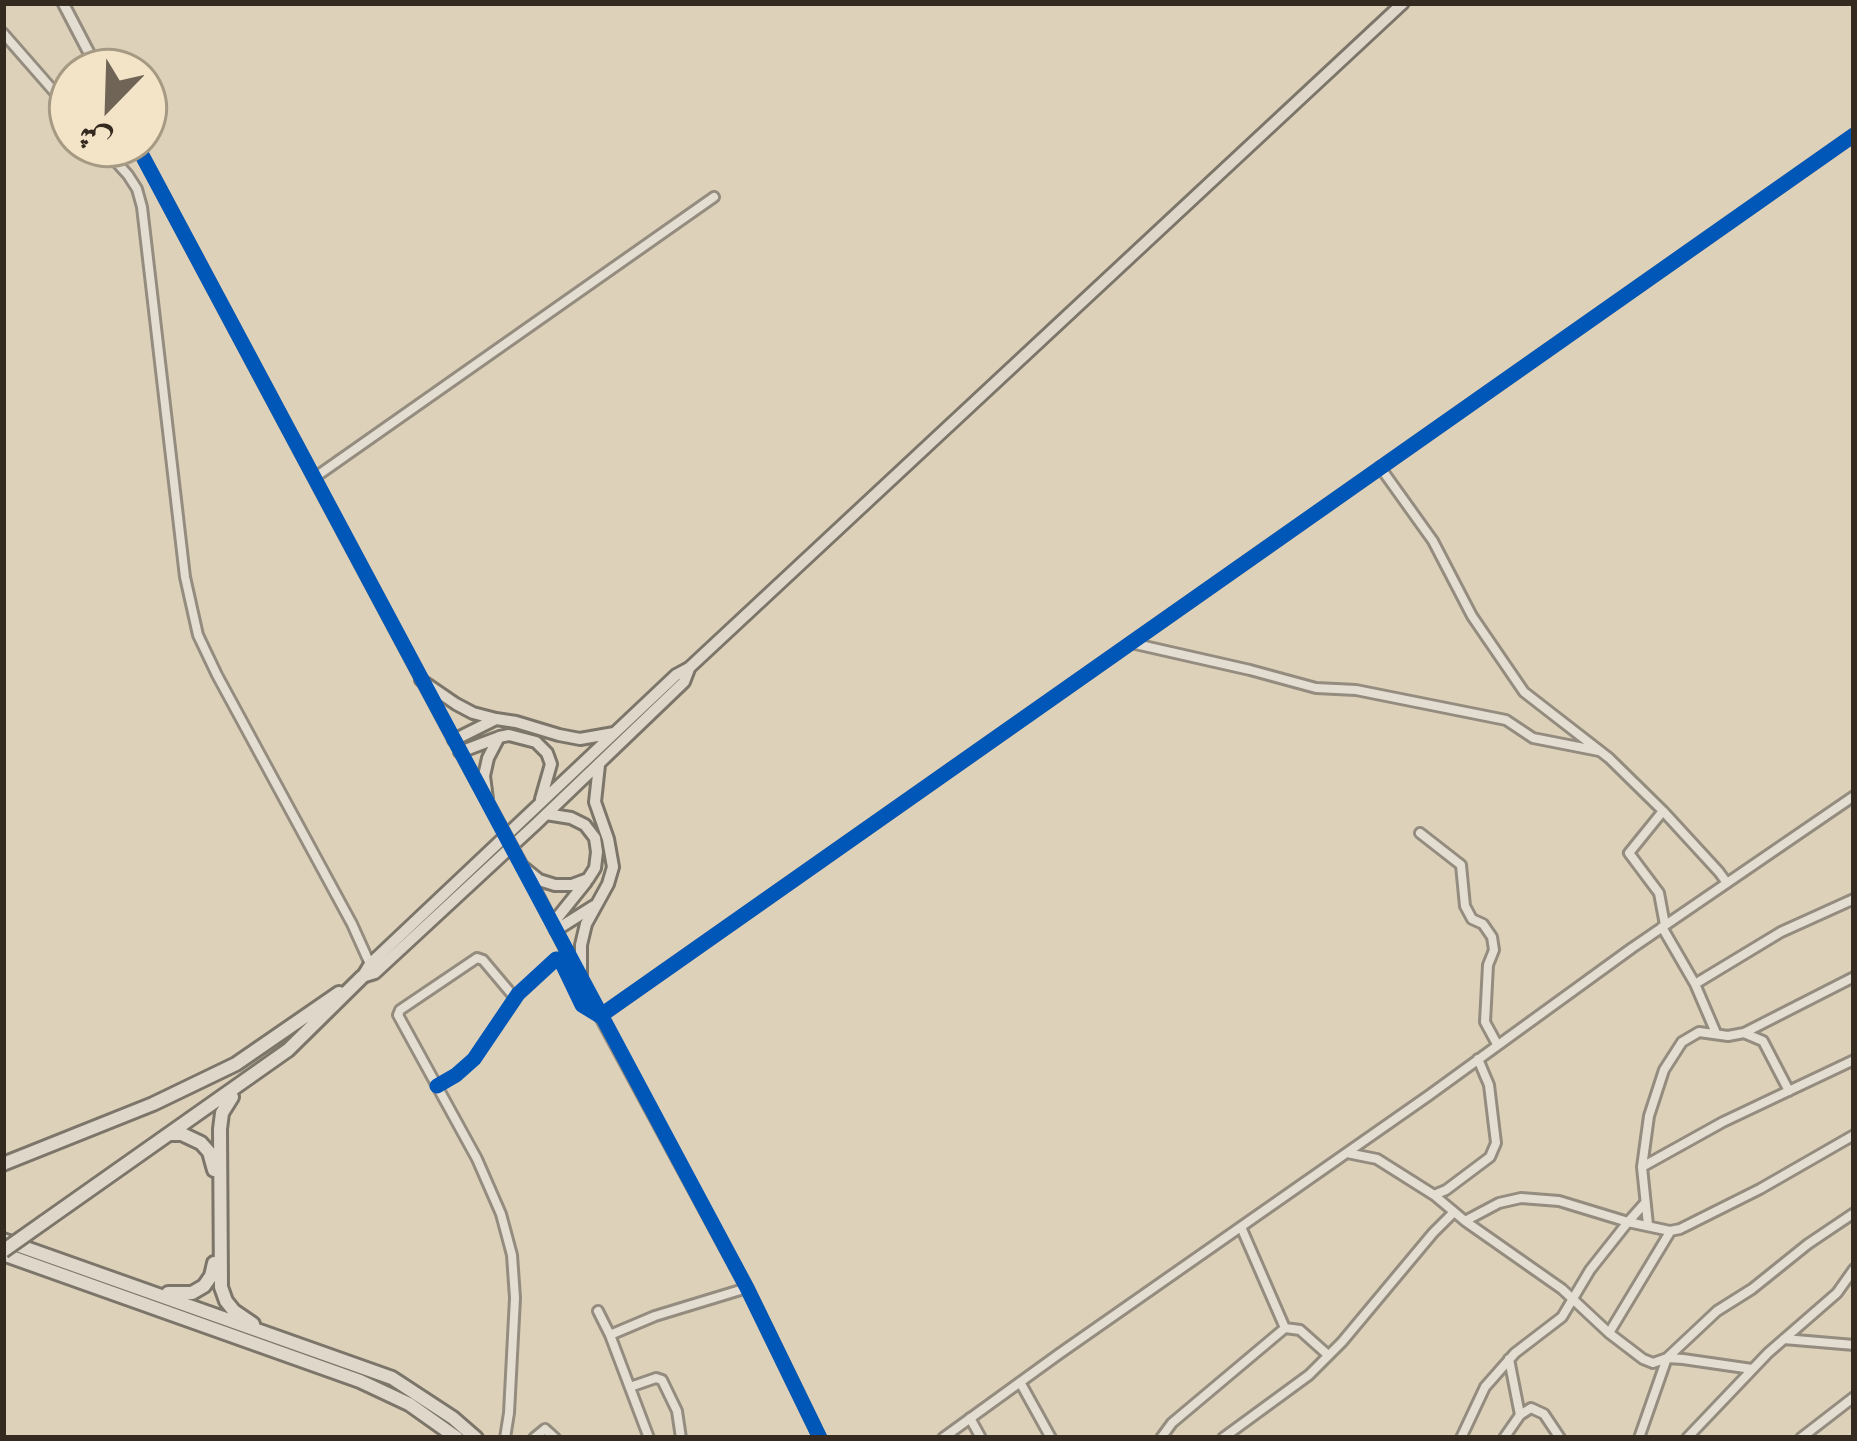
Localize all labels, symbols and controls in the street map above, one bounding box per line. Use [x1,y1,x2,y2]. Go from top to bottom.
north arrow [48,48,168,168]
text: ش [71,112,119,166]

